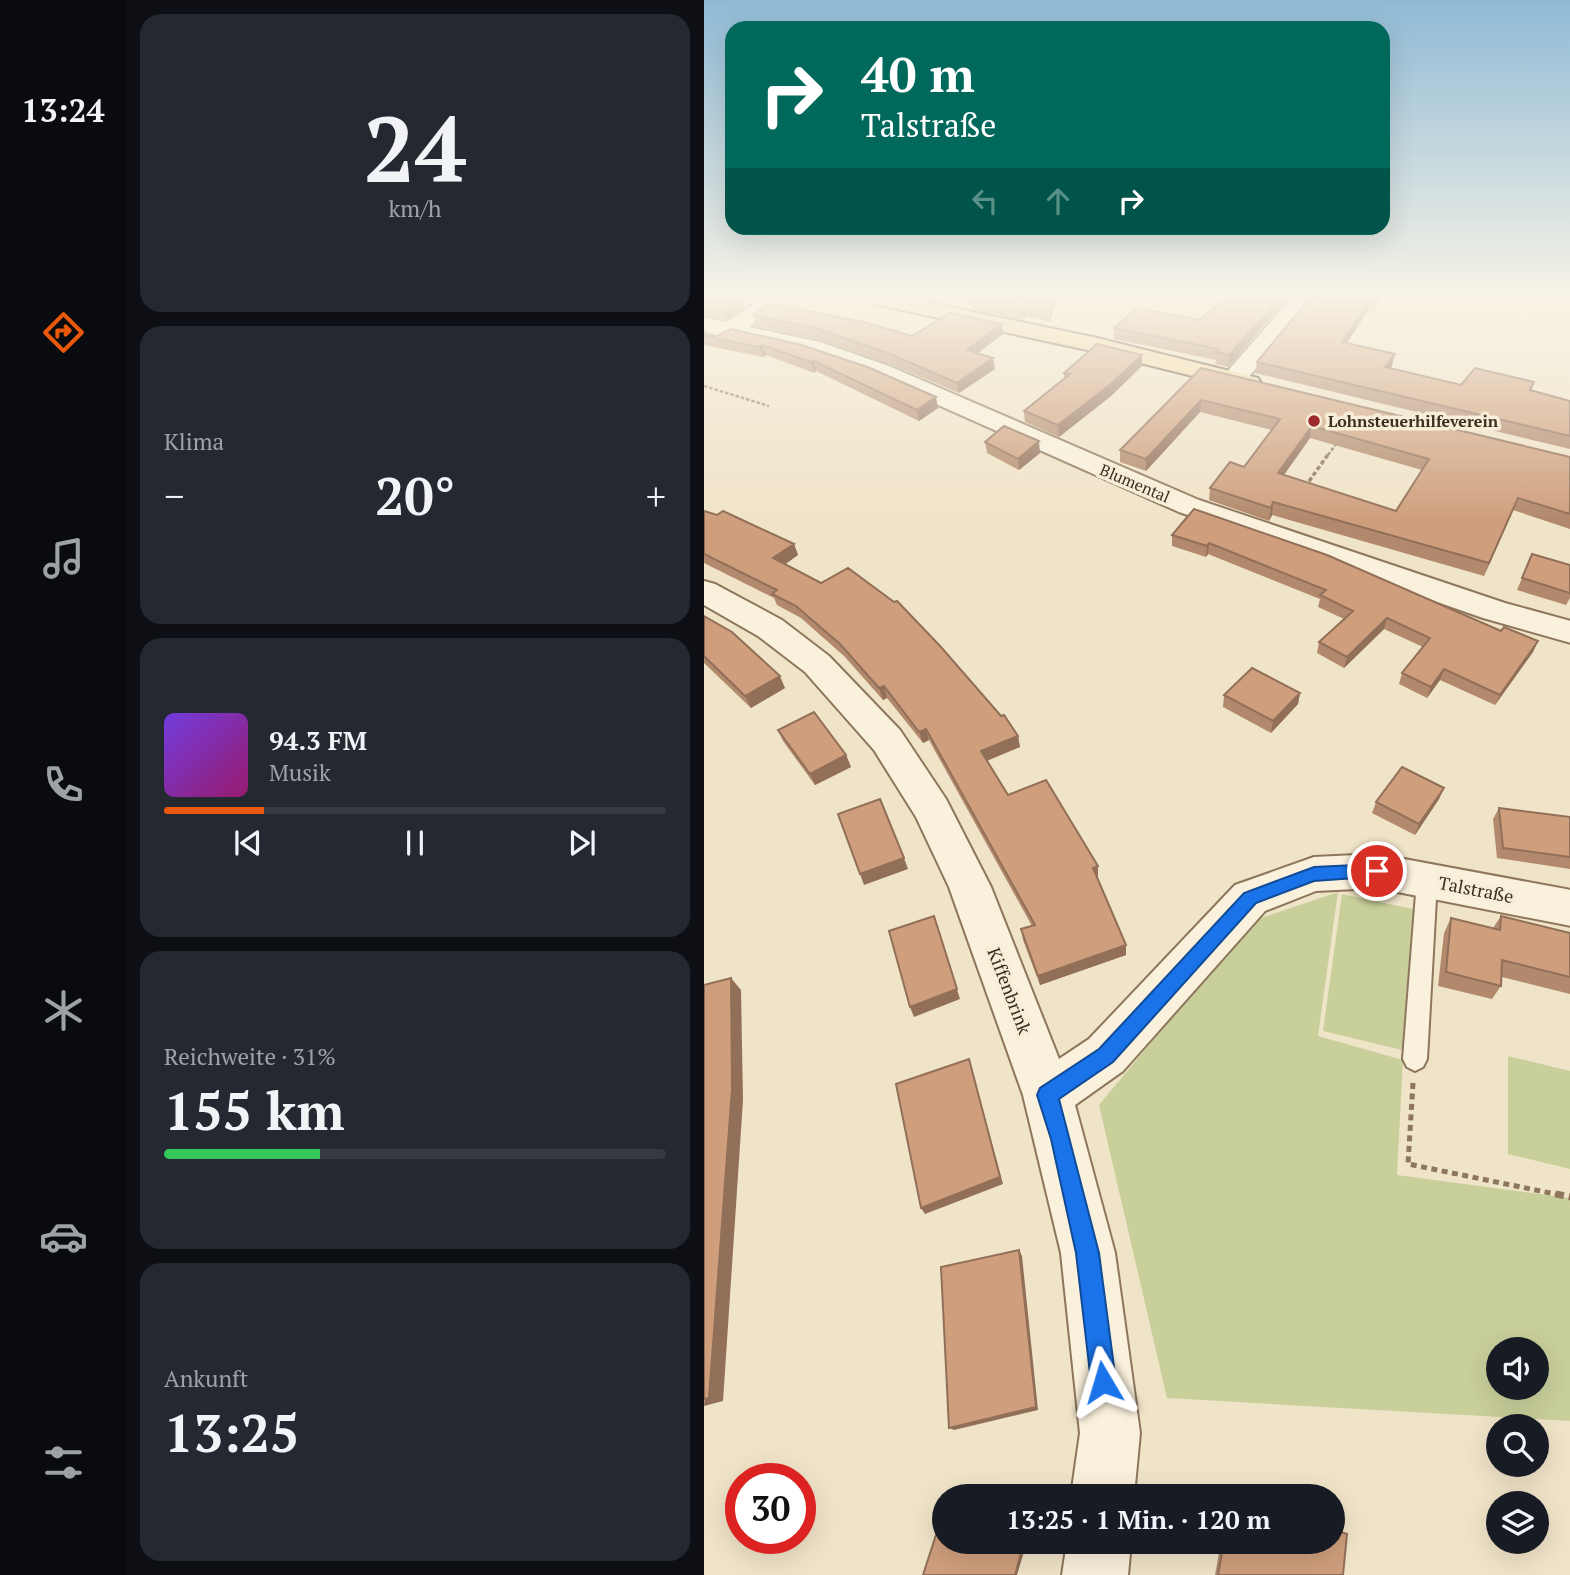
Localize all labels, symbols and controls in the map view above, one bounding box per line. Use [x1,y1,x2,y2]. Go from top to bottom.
text: 40 m [861,41,975,106]
icon: right [746,49,837,140]
text: 24 [364,87,466,208]
text: 13:24 [21,89,105,131]
text: Talstraße [861,104,996,146]
icon: left [966,182,1004,220]
icon: ahead [1039,182,1077,220]
icon: right [1112,182,1150,220]
text: km/h [388,193,442,224]
icon: directions [39,308,88,357]
place label: Lohnsteuerhilfeverein [1328,410,1499,432]
marker: Lohnsteuerhilfeverein [1306,413,1322,429]
text: Klima [164,426,224,457]
street label: Blumental [1097,458,1174,508]
text: 20° [375,461,455,530]
text: − [164,471,184,521]
text: + [646,471,666,521]
icon: music [39,534,88,583]
text: 94.3 FM [269,723,367,757]
text: Musik [269,757,331,788]
icon: phone [39,760,88,809]
icon: previous [229,824,267,862]
icon: pause [396,824,434,862]
icon: next [563,824,601,862]
pin [1347,841,1407,901]
icon: arrive [1358,852,1396,890]
street label: Talstraße [1437,870,1516,908]
street label: Kiffenbrink [982,944,1038,1038]
icon: climate [39,986,88,1035]
text: Reichweite · 31% [164,1041,336,1072]
text: 155 km [164,1076,345,1145]
icon: car [39,1212,88,1261]
map controls [1486,1337,1549,1554]
button: sound [1486,1337,1549,1400]
position arrow [1066,1345,1140,1419]
text: Ankunft [164,1363,248,1394]
text: 13:25 [164,1398,299,1467]
button: search [1486,1414,1549,1477]
icon: filters [39,1438,88,1487]
speed limit sign: 30 [725,1463,816,1554]
button: layers [1486,1491,1549,1554]
text: 13:25 · 1 Min. · 120 m [1006,1502,1271,1536]

